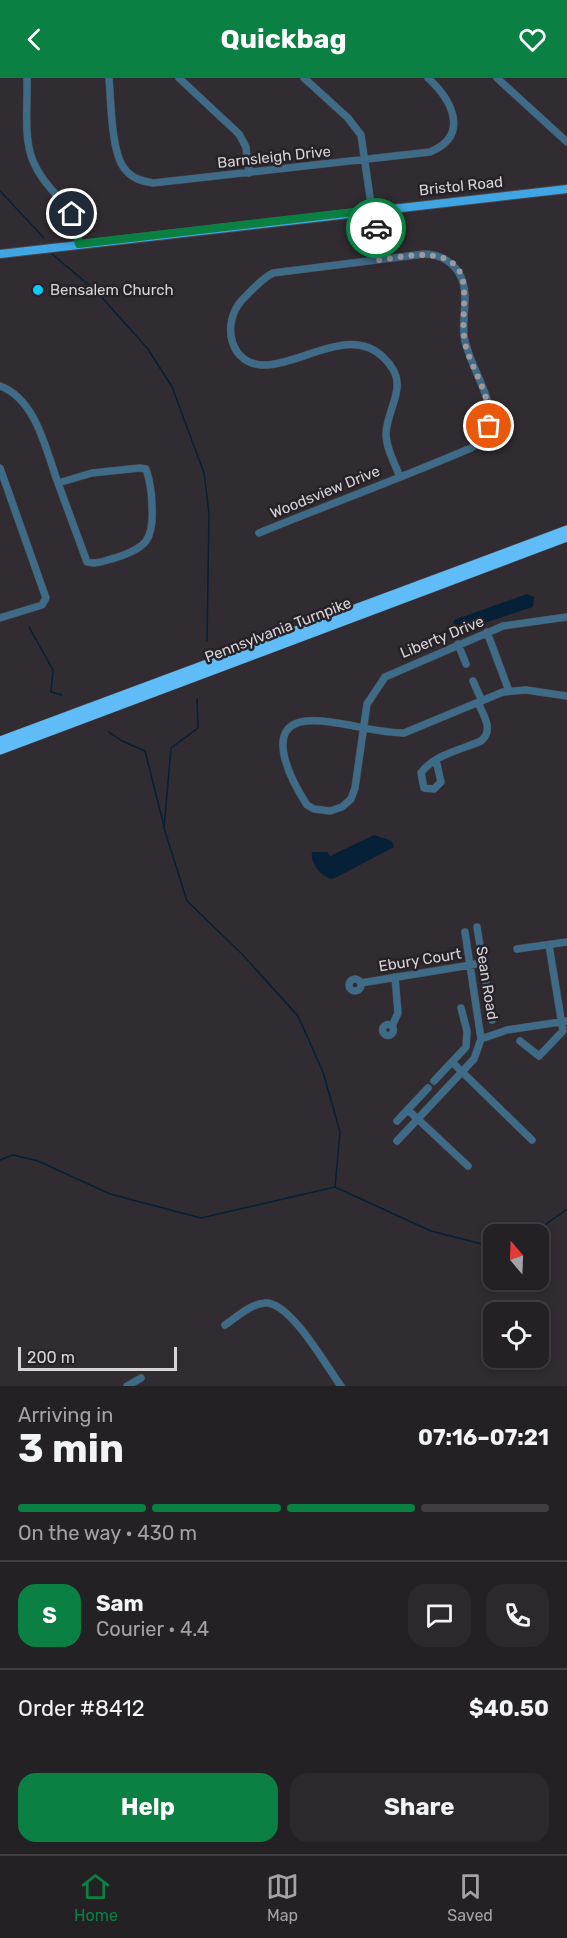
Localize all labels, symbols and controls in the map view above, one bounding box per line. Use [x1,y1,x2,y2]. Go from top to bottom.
icon: back [18,23,51,56]
text: Quickbag [220,23,347,55]
icon: heart [516,23,549,56]
street label: Barnsleigh Drive [216,142,332,172]
street label: Bristol Road [418,173,504,199]
pin [46,188,97,239]
icon: home [55,197,88,230]
courier [346,198,406,258]
icon: car [360,212,393,245]
place label: Bensalem Church [50,281,174,299]
marker: Bensalem Church [31,283,45,297]
pin [463,400,514,451]
icon: bag [472,409,505,442]
street label: Woodsview Drive [267,462,383,522]
street label: Pennsylvania Turnpike [202,594,354,666]
street label: Liberty Drive [398,612,486,662]
street label: Ebury Court [377,945,463,975]
street label: Sean Road [472,945,502,1021]
north arrow [483,1224,549,1290]
map controls [483,1224,549,1368]
button: locate [483,1302,549,1368]
scale bar [18,1344,177,1372]
text: 200 m [27,1348,75,1367]
text: Arriving in [18,1403,113,1427]
text: 07:16–07:21 [418,1424,549,1451]
text: 3 min [18,1426,124,1472]
text: On the way · 430 m [18,1521,197,1545]
button: chat [408,1584,471,1647]
button: phone [486,1584,549,1647]
text: Sam [96,1590,144,1617]
text: S [42,1602,57,1629]
text: Courier · 4.4 [96,1617,209,1641]
text: Order #8412 [18,1695,145,1722]
text: $40.50 [469,1695,549,1722]
button: Help [18,1773,278,1842]
button: Share [290,1773,549,1842]
tab: Home [74,1870,118,1925]
tab: Map [266,1870,299,1925]
tab: Saved [447,1870,493,1925]

